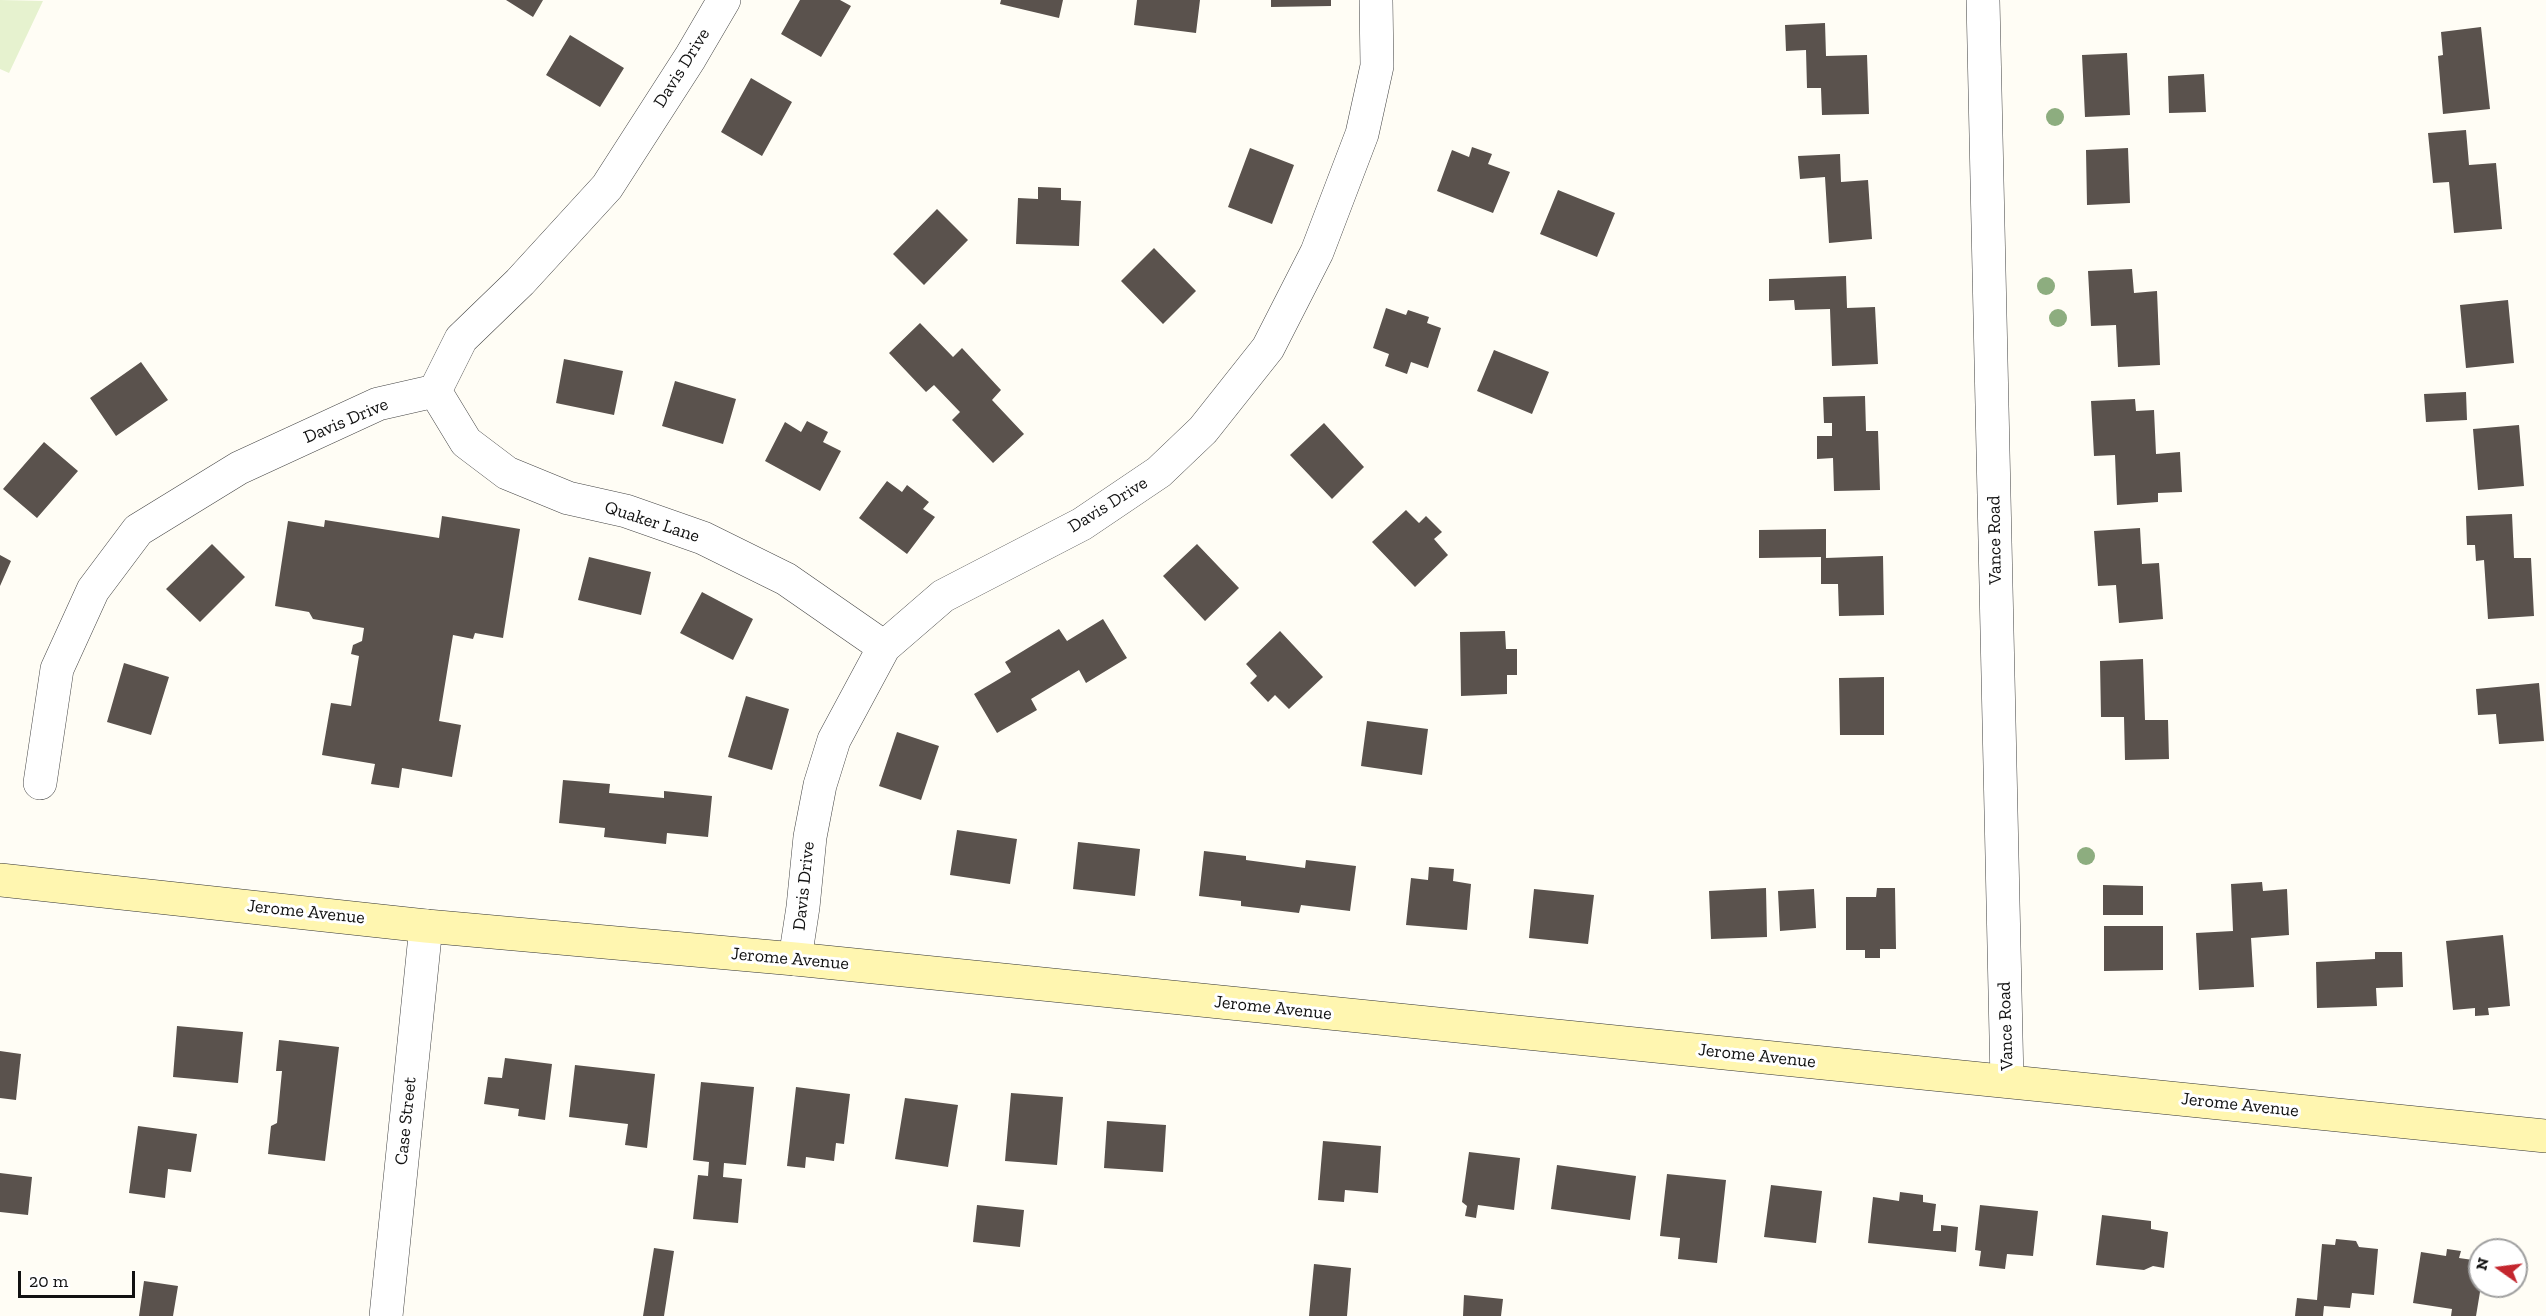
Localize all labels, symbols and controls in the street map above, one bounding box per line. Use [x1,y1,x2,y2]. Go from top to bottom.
street label: Davis Drive [649,24,715,112]
street label: Davis Drive [301,394,391,448]
street label: Davis Drive [1064,472,1152,538]
street label: Vance Road [1983,495,2007,585]
street label: Quaker Lane [602,497,702,547]
street label: Davis Drive [789,840,819,932]
street label: Jerome Avenue [246,895,366,929]
street label: Jerome Avenue [730,943,850,975]
street label: Vance Road [1994,981,2018,1071]
street label: Jerome Avenue [1213,991,1333,1025]
street label: Jerome Avenue [1697,1039,1817,1073]
street label: Case Street [391,1076,421,1166]
street label: Jerome Avenue [2180,1088,2300,1122]
north arrow [2468,1238,2528,1298]
text: N [2471,1256,2493,1272]
scale bar [21,1259,138,1297]
text: 20 m [29,1270,68,1292]

